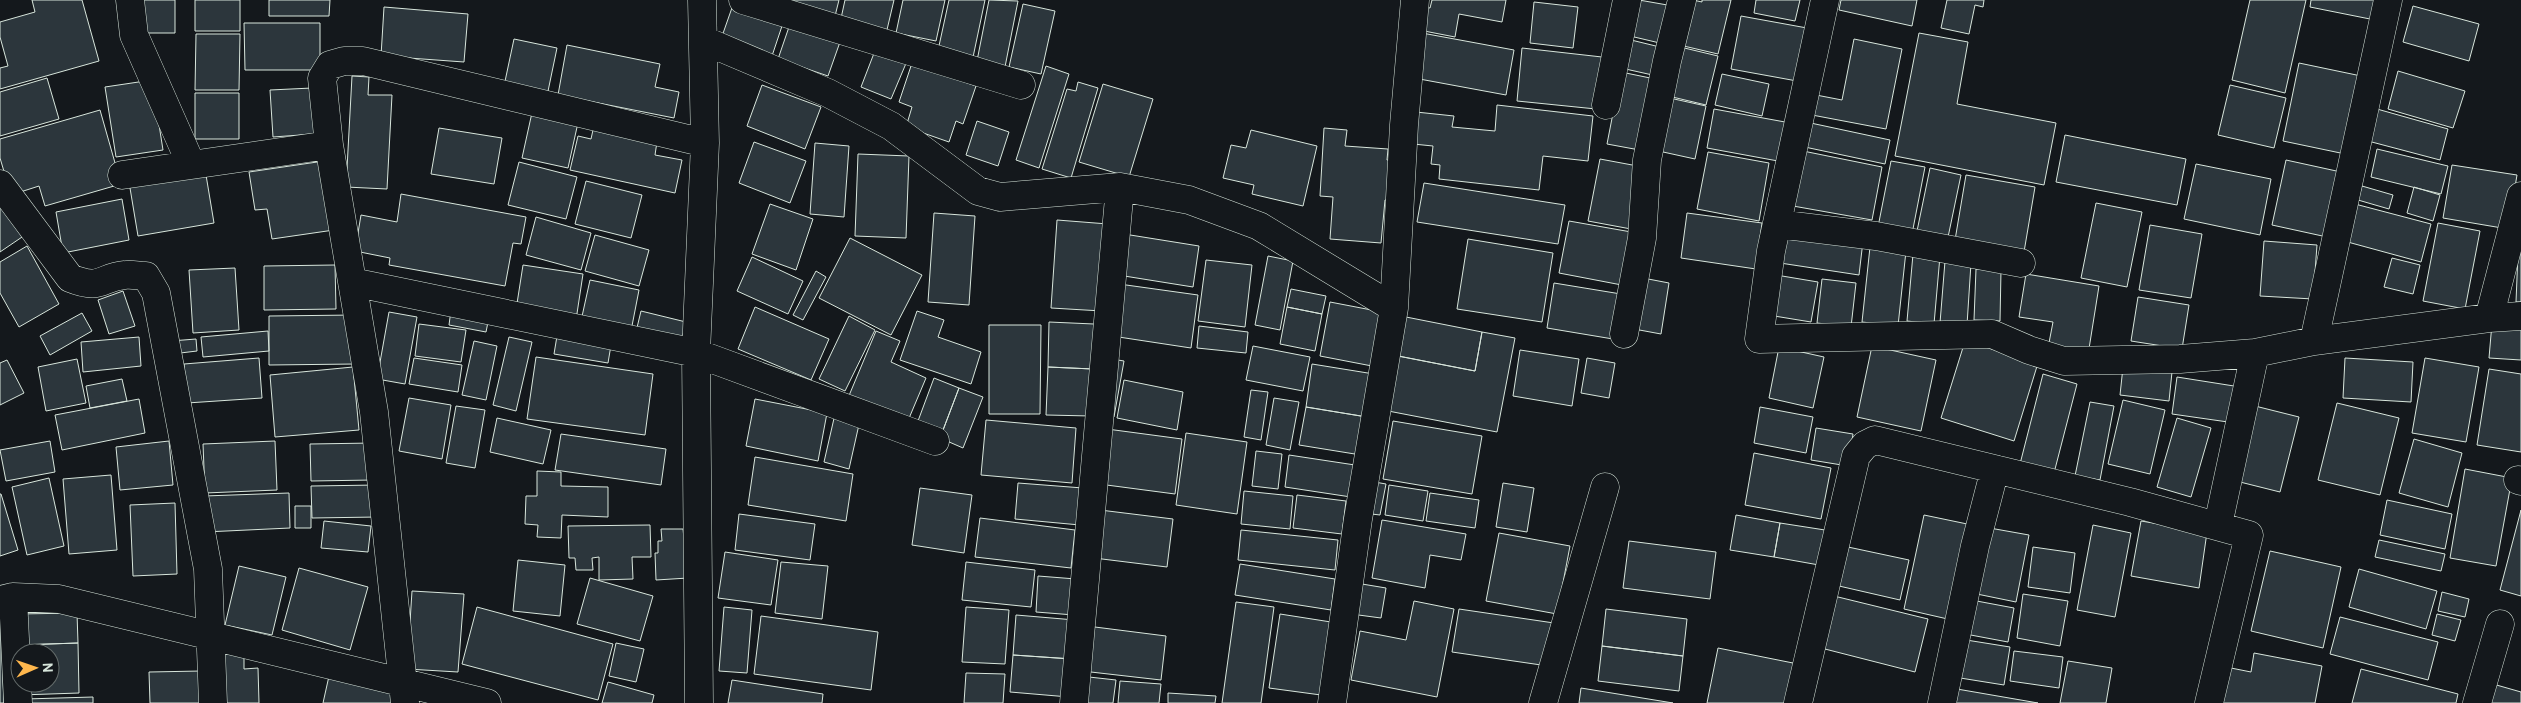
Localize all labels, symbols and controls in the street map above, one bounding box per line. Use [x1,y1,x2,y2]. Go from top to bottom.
north arrow [10,643,60,693]
text: N [38,662,55,673]

